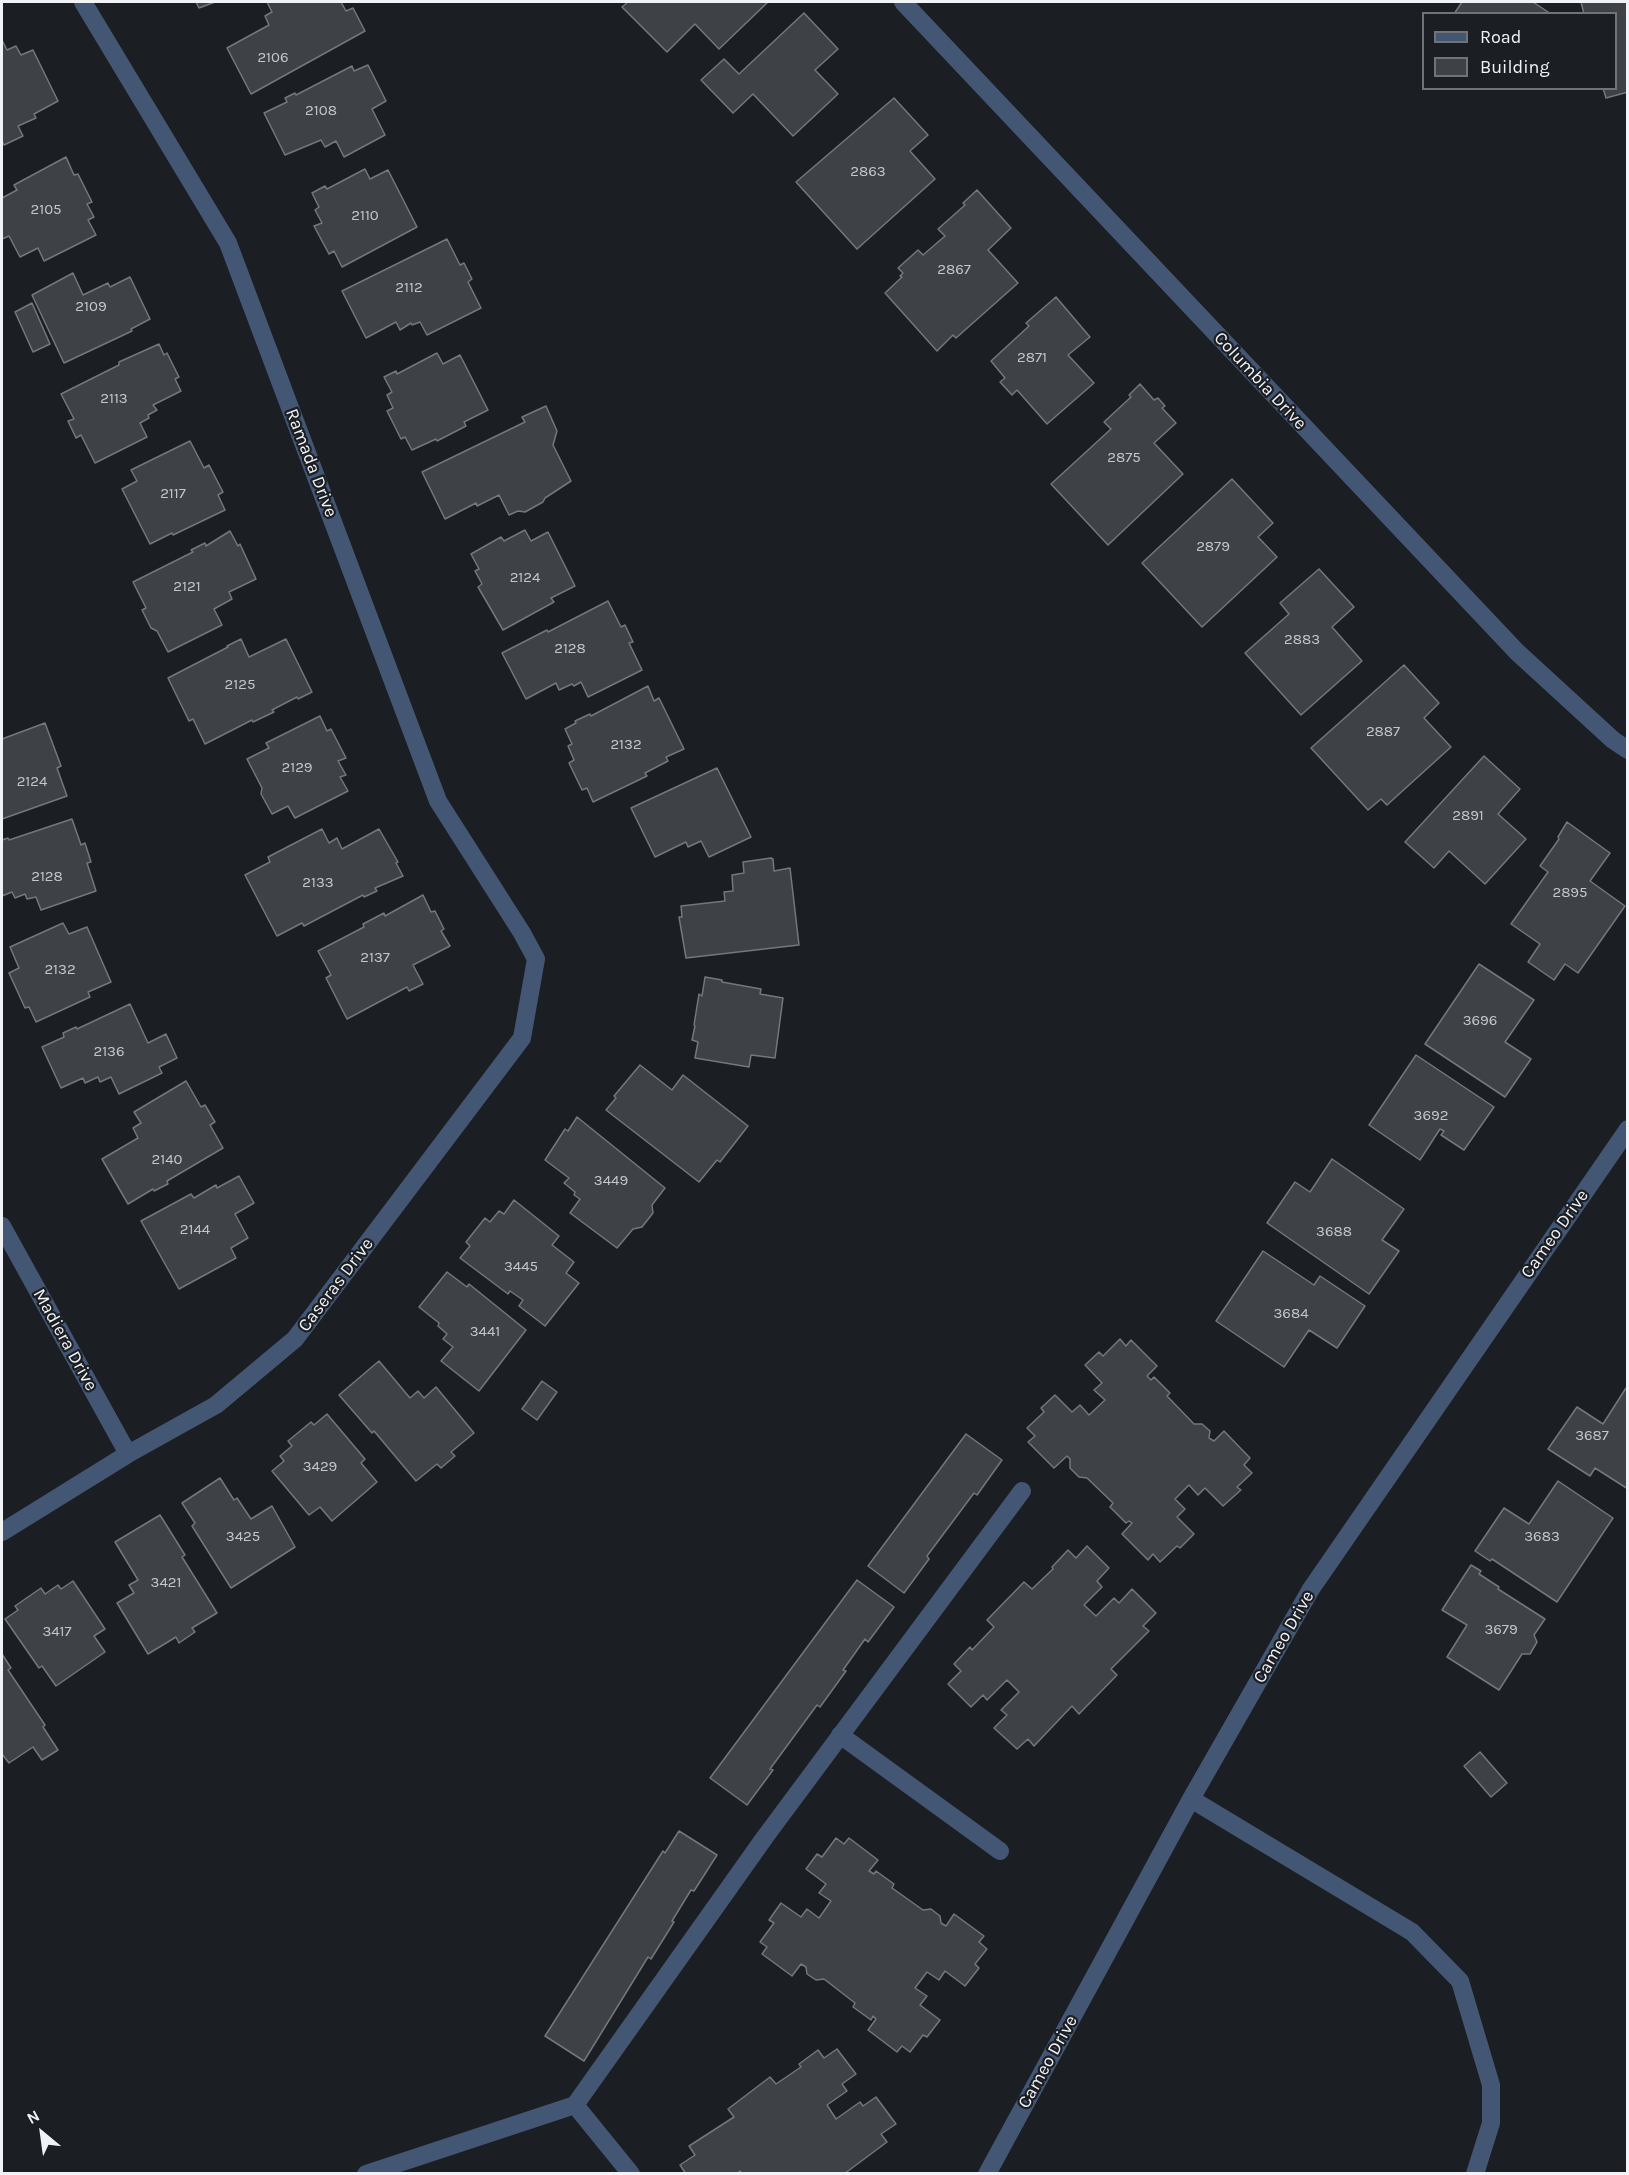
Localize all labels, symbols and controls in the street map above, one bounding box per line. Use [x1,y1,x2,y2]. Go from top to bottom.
legend [1422,12,1617,90]
text: Road [1480,26,1521,48]
house number: 2106 [257,49,289,67]
text: Building [1480,56,1550,78]
house number: 2108 [305,102,337,120]
house number: 2863 [850,163,886,181]
house number: 2105 [30,201,62,219]
house number: 2110 [351,207,379,225]
house number: 2867 [937,261,971,279]
house number: 2112 [395,279,423,297]
house number: 2109 [75,298,107,316]
street label: Columbia Drive [1209,328,1311,434]
house number: 2871 [1017,349,1047,367]
house number: 2113 [100,390,128,408]
street label: Ramada Drive [280,406,342,520]
house number: 2875 [1107,449,1141,467]
house number: 2117 [160,485,186,503]
house number: 2879 [1196,538,1230,556]
house number: 2124 [510,569,540,587]
house number: 2121 [173,578,201,596]
house number: 2883 [1284,631,1320,649]
house number: 2128 [554,640,586,658]
house number: 2125 [225,676,255,694]
house number: 2887 [1366,723,1400,741]
house number: 2132 [610,736,642,754]
house number: 2129 [281,759,313,777]
house number: 2124 [17,773,47,791]
house number: 2891 [1452,807,1484,825]
house number: 2128 [31,868,63,886]
house number: 2133 [302,874,334,892]
house number: 2895 [1552,884,1588,902]
house number: 2137 [360,949,390,967]
house number: 2132 [44,961,76,979]
house number: 3696 [1463,1012,1497,1030]
house number: 2136 [93,1043,125,1061]
house number: 3692 [1414,1107,1448,1125]
house number: 2140 [152,1151,182,1169]
house number: 3449 [594,1172,628,1190]
street label: Cameo Drive [1517,1186,1593,1282]
house number: 2144 [180,1221,210,1239]
house number: 3688 [1316,1223,1352,1241]
street label: Caseras Drive [294,1234,378,1336]
house number: 3445 [504,1258,538,1276]
street label: Madiera Drive [28,1285,102,1395]
house number: 3684 [1273,1305,1309,1323]
house number: 3441 [470,1323,500,1341]
house number: 3687 [1575,1427,1609,1445]
house number: 3429 [303,1458,337,1476]
house number: 3425 [226,1528,260,1546]
house number: 3683 [1524,1528,1560,1546]
house number: 3421 [151,1574,181,1592]
street label: Cameo Drive [1249,1587,1319,1687]
house number: 3679 [1484,1621,1518,1639]
house number: 3417 [42,1623,72,1641]
street label: Cameo Drive [1014,2012,1082,2112]
north arrow [12,2103,72,2163]
text: N [23,2106,43,2128]

